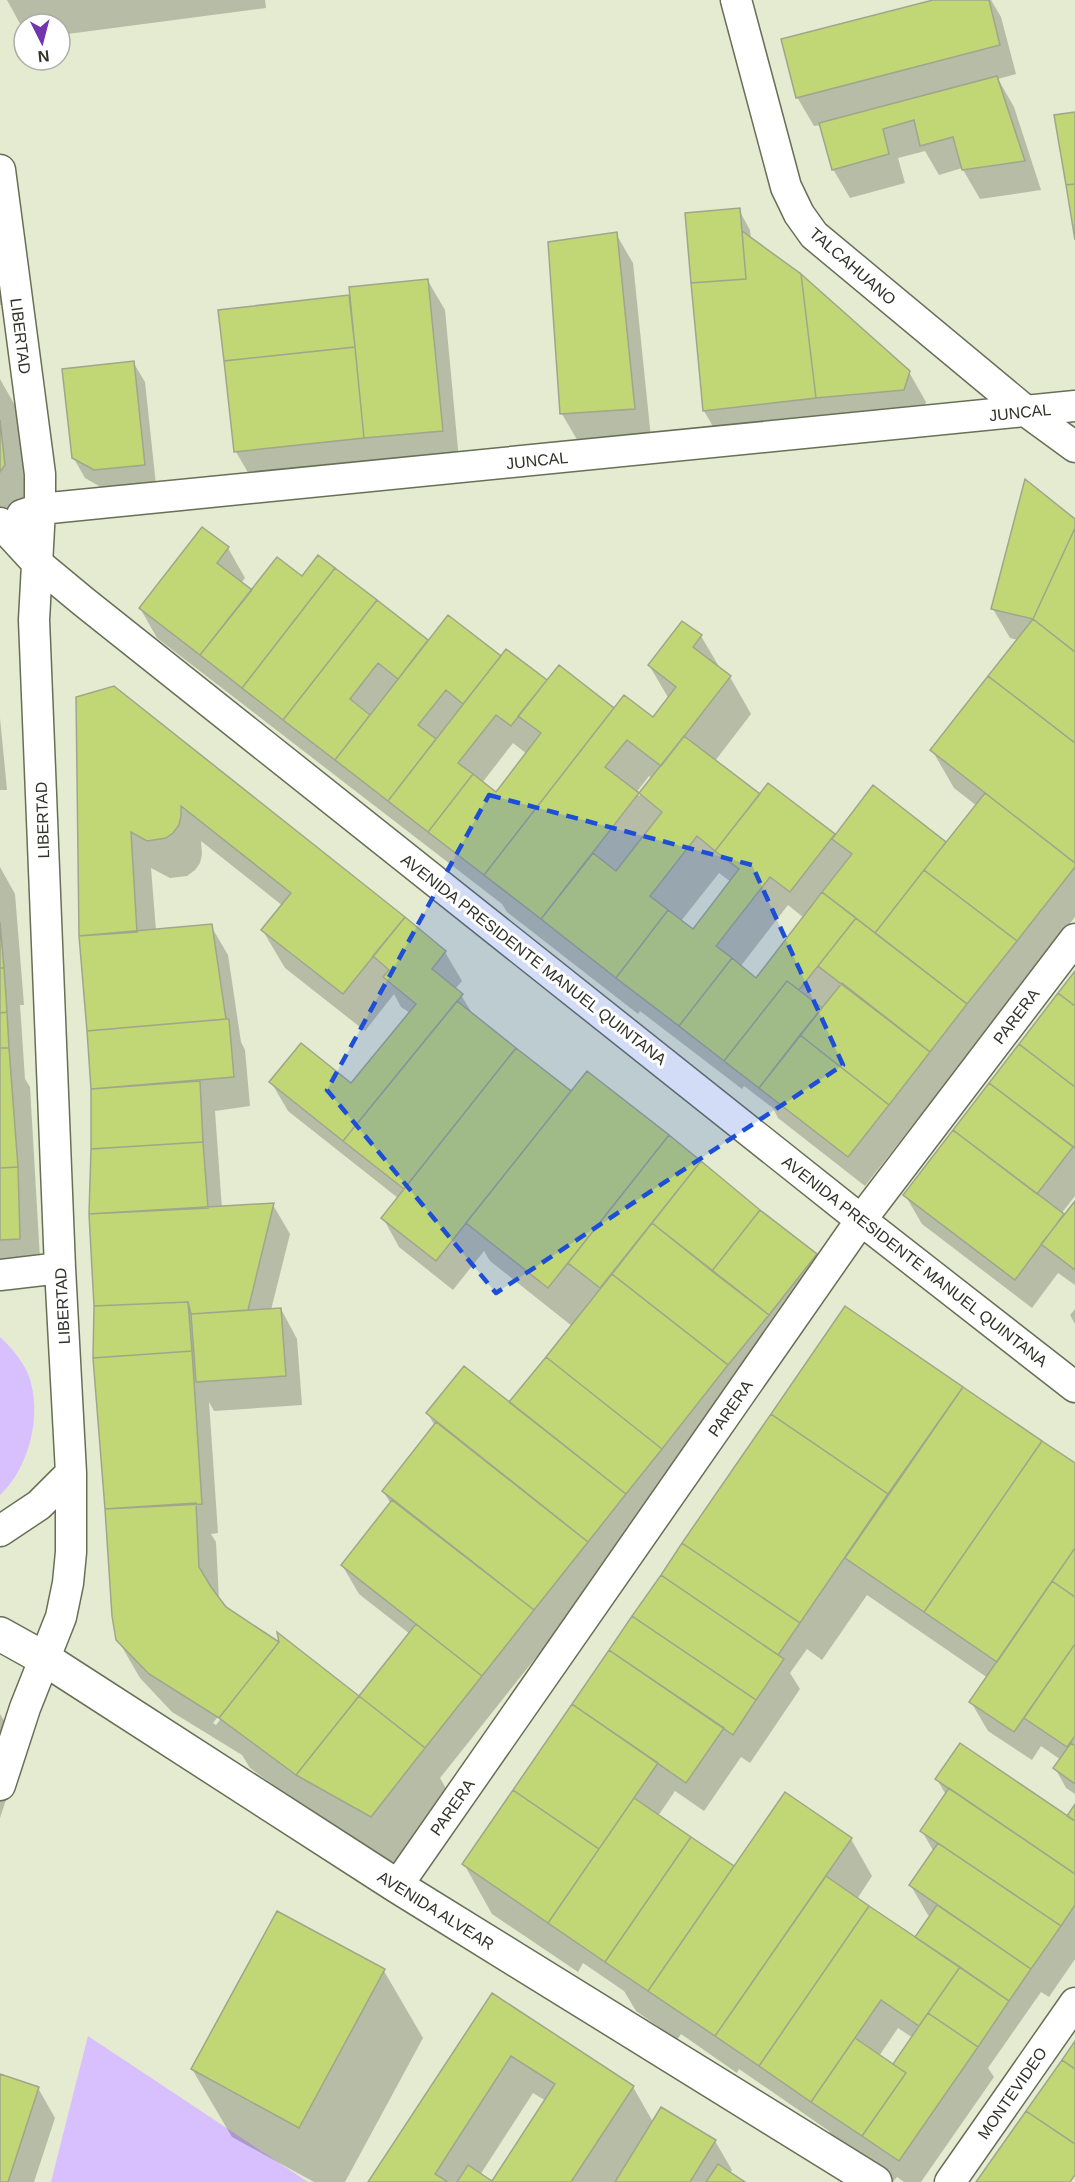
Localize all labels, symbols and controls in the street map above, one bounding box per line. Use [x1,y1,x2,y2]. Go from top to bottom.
north arrow [12,12,72,72]
text: N [37,47,50,65]
street label: TALCAHUANO [806,224,899,308]
street label: LIBERTAD [7,297,34,375]
street label: JUNCAL [988,401,1052,424]
street label: JUNCAL [505,449,569,472]
street label: LIBERTAD [33,781,52,859]
street label: AVENIDA PRESIDENTE MANUEL QUINTANA [398,851,670,1068]
street label: PARERA [990,985,1043,1047]
street label: AVENIDA PRESIDENTE MANUEL QUINTANA [779,1153,1051,1370]
street label: LIBERTAD [52,1267,73,1345]
street label: PARERA [705,1377,756,1440]
street label: PARERA [427,1776,478,1839]
street label: AVENIDA ALVEAR [375,1868,497,1953]
street label: MONTEVIDEO [975,2044,1050,2142]

